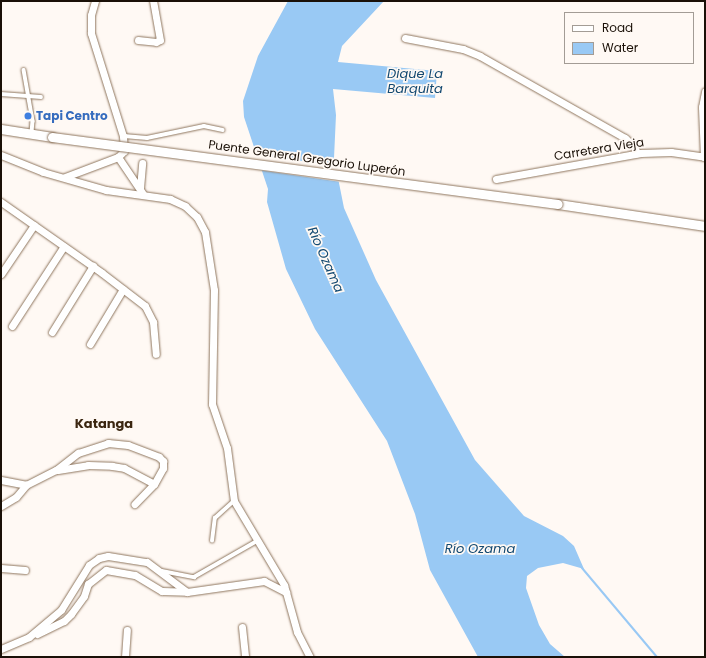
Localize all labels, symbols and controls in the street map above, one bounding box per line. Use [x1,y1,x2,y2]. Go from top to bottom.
legend [564,12,694,64]
text: Road [602,19,633,36]
text: Water [602,39,638,56]
water label: Dique La Barquita [387,67,443,98]
place label: Tapi Centro [36,109,108,123]
marker: Tapi Centro [23,111,33,121]
street label: Carretera Vieja [553,135,645,163]
street label: Puente General Gregorio Luperón [207,137,407,179]
water label: Río Ozama [304,225,346,295]
district label: Katanga [75,416,133,432]
water label: Río Ozama [445,541,515,557]

